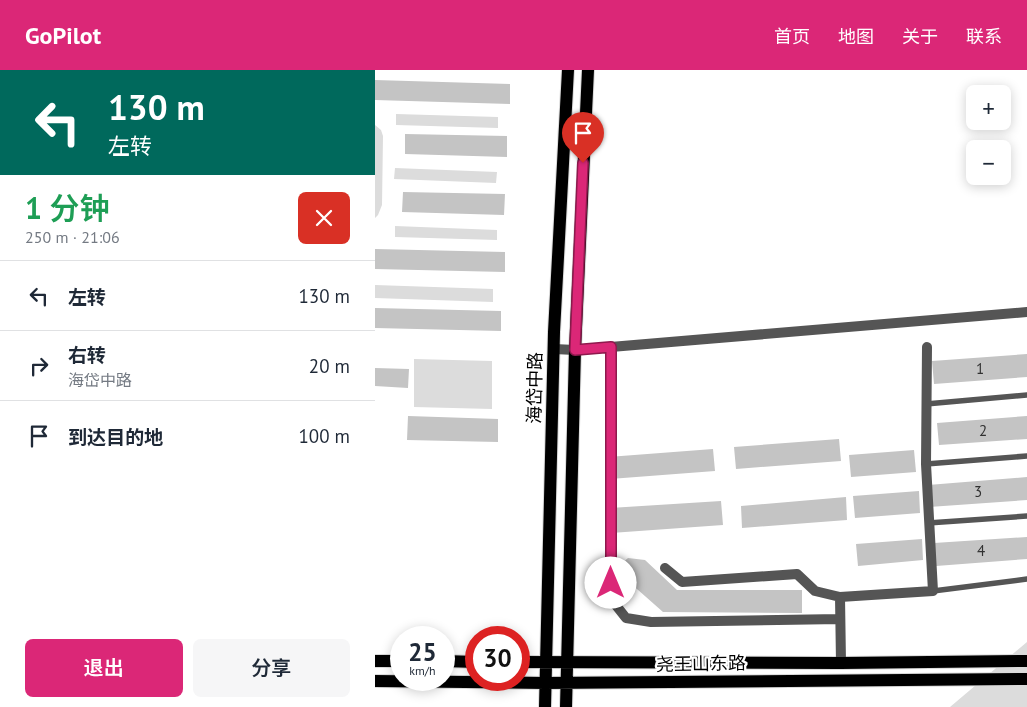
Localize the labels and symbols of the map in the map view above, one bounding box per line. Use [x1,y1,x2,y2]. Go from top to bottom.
pin [562,112,604,163]
street label: 海岱中路 [522,352,547,424]
house number: 1 [976,359,984,378]
house number: 2 [979,421,987,440]
house number: 3 [974,482,982,501]
house number: 4 [977,541,985,560]
position arrow [584,556,636,608]
speed limit sign: 30 [465,626,530,691]
street label: 尧王山东路 [656,651,746,676]

